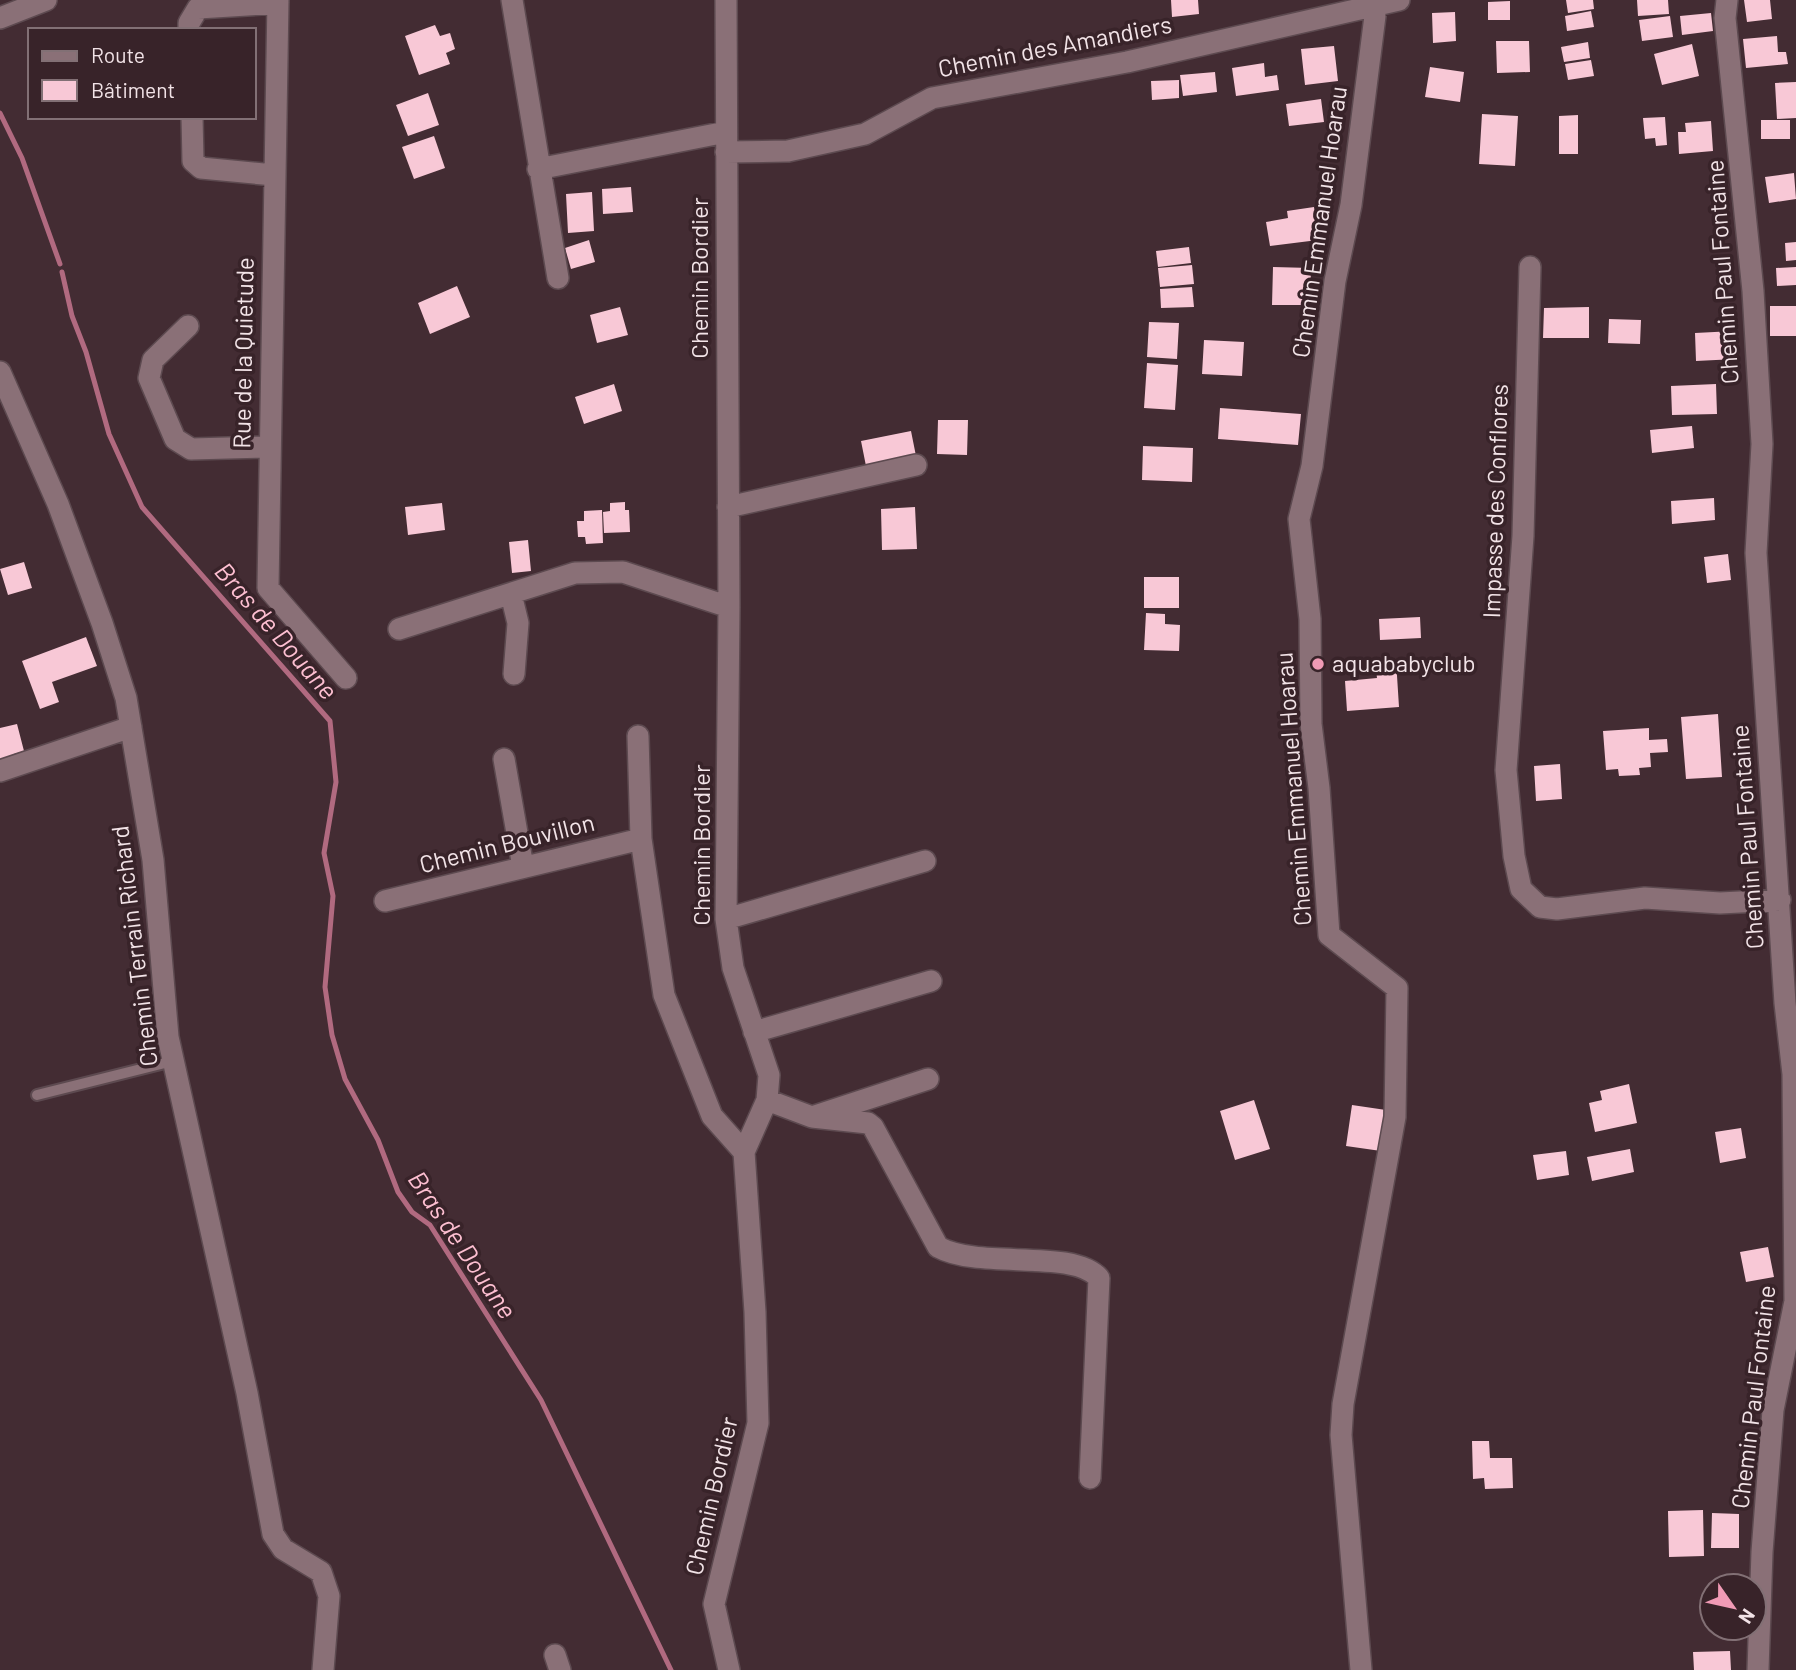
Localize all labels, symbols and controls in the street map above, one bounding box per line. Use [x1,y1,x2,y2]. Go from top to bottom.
street label: Chemin des Amandiers [935,9,1174,82]
legend [28,28,256,119]
text: Route [91,42,145,67]
text: Bâtiment [91,77,175,102]
street label: Chemin Emmanuel Hoarau [1285,84,1352,360]
street label: Chemin Paul Fontaine [1699,159,1744,385]
street label: Chemin Bordier [684,197,713,359]
street label: Rue de la Quietude [226,257,259,449]
street label: Impasse des Conflores [1476,383,1513,619]
water label: Bras de Douane [209,555,345,705]
place label: aquababyclub [1332,648,1476,677]
street label: Chemin Emmanuel Hoarau [1268,651,1317,927]
marker: aquababyclub [1310,656,1326,672]
street label: Chemin Paul Fontaine [1724,724,1769,950]
street label: Chemin Bordier [686,764,715,926]
street label: Chemin Bouvillon [416,807,597,878]
street label: Chemin Terrain Richard [104,824,163,1068]
water label: Bras de Douane [402,1164,524,1324]
street label: Chemin Paul Fontaine [1724,1283,1781,1510]
street label: Chemin Bordier [678,1414,743,1578]
north arrow [1698,1572,1768,1642]
text: N [1734,1605,1761,1628]

